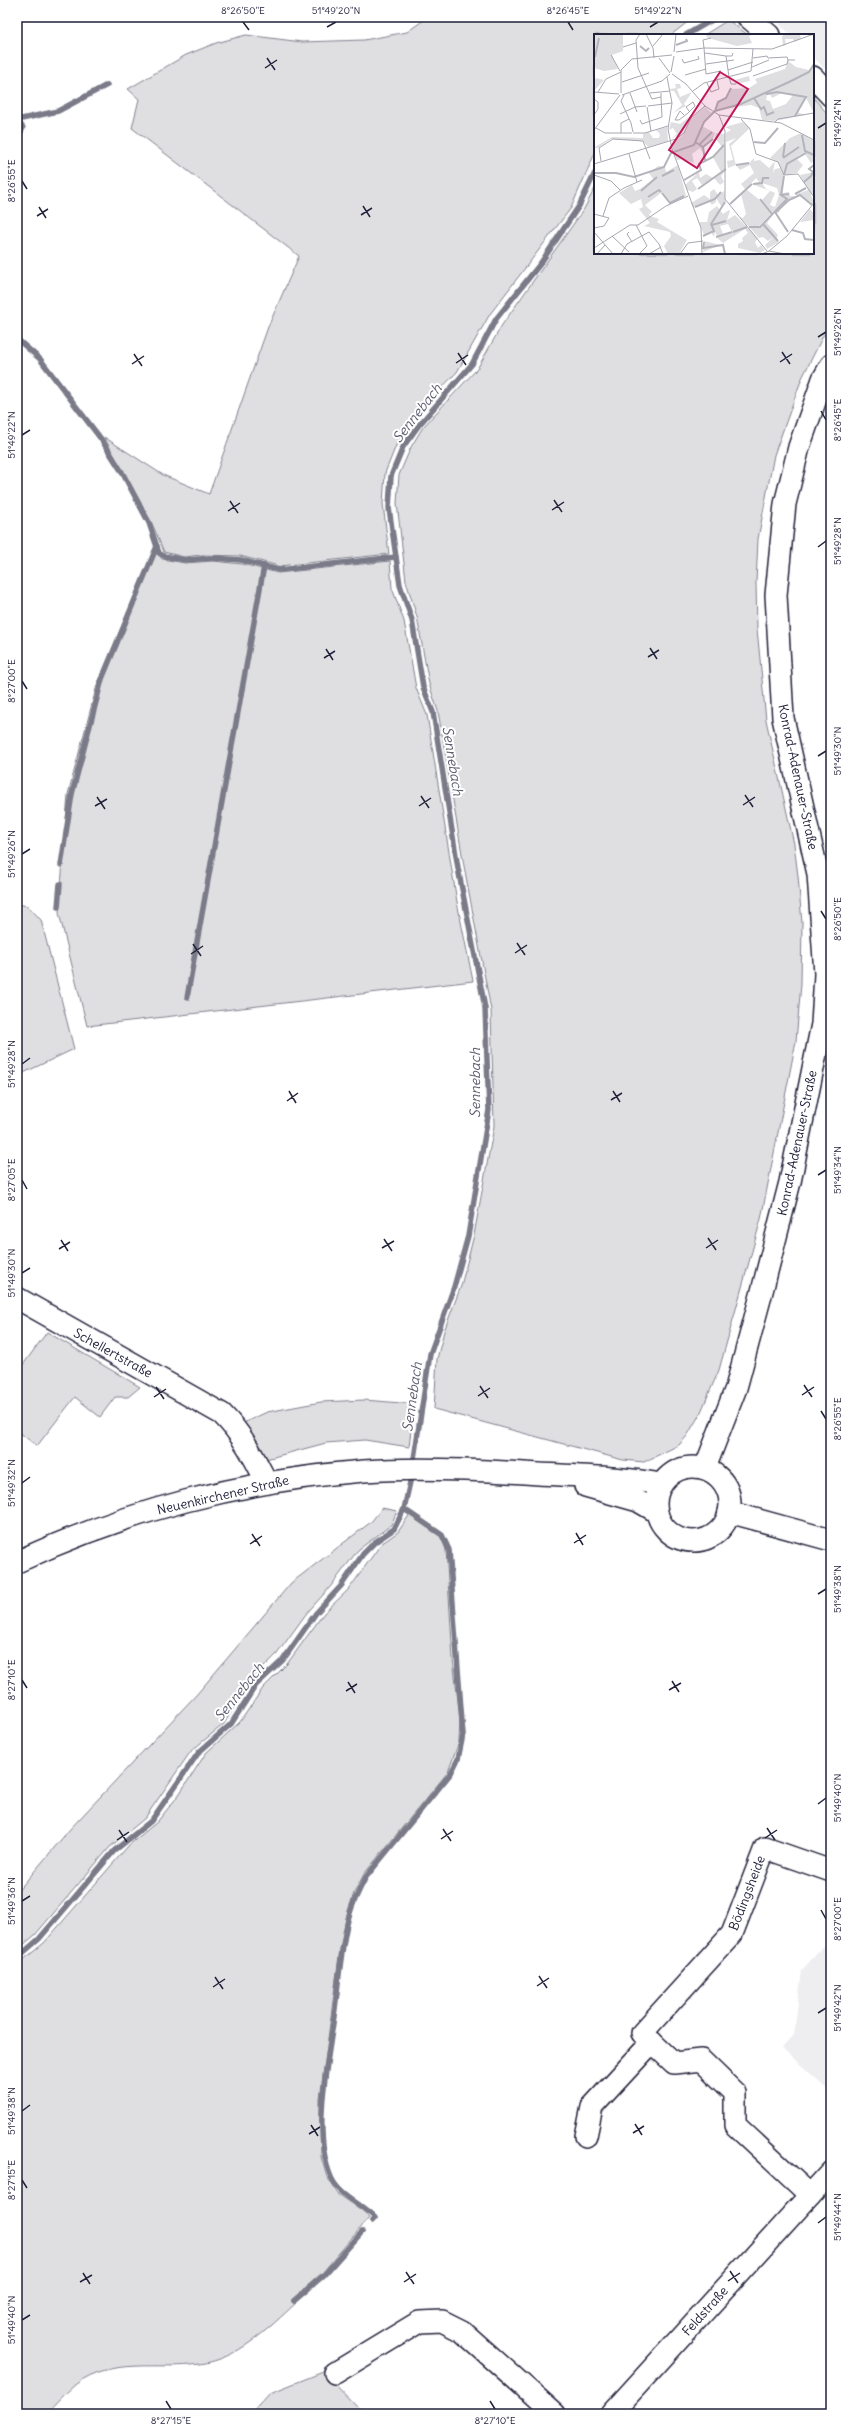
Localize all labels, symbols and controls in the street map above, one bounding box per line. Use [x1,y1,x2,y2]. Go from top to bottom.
text: 8°26'50"E [221,4,265,17]
text: 51°49'20"N [312,4,360,17]
text: 8°26'45"E [547,4,590,17]
text: 51°49'22"N [634,4,682,17]
inset map [594,34,814,254]
text: 51°49'24"N [831,99,844,147]
text: 8°26'55"E [5,159,18,203]
text: 51°49'26"N [831,308,844,356]
water label: Sennebach [388,379,446,446]
text: 8°26'45"E [831,398,844,441]
text: 51°49'22"N [5,411,18,459]
text: 51°49'28"N [831,517,844,565]
text: 8°27'00"E [5,659,18,703]
street label: Konrad-Adenauer-Straße [774,703,822,851]
water label: Sennebach [439,725,468,798]
text: 51°49'30"N [831,727,844,775]
text: 51°49'26"N [5,830,18,878]
text: 8°26'50"E [831,897,844,941]
text: 51°49'28"N [5,1040,18,1088]
water label: Sennebach [466,1047,484,1118]
street label: Konrad-Adenauer-Straße [773,1069,821,1217]
text: 51°49'34"N [831,1146,844,1194]
text: 8°27'05"E [5,1158,18,1202]
text: 51°49'30"N [5,1249,18,1297]
street label: Schellertstraße [70,1324,156,1382]
water label: Sennebach [398,1360,426,1433]
text: 8°26'55"E [831,1397,844,1441]
text: 51°49'32"N [5,1459,18,1507]
street label: Neuenkirchener Straße [155,1472,291,1518]
text: 51°49'38"N [831,1565,844,1613]
water label: Sennebach [210,1658,269,1725]
text: 8°27'10"E [5,1659,18,1701]
text: 51°49'40"N [831,1774,844,1822]
street label: Bödingsheide [725,1853,769,1933]
text: 51°49'36"N [5,1877,18,1925]
text: 8°27'00"E [831,1897,844,1941]
text: 51°49'42"N [831,1984,844,2032]
text: 51°49'38"N [5,2087,18,2135]
text: 8°27'15"E [5,2160,18,2200]
text: 51°49'44"N [831,2193,844,2241]
street label: Feldstraße [678,2283,732,2339]
text: 51°49'40"N [5,2296,18,2344]
text: 8°27'15"E [151,2414,191,2427]
text: 8°27'10"E [474,2414,516,2427]

